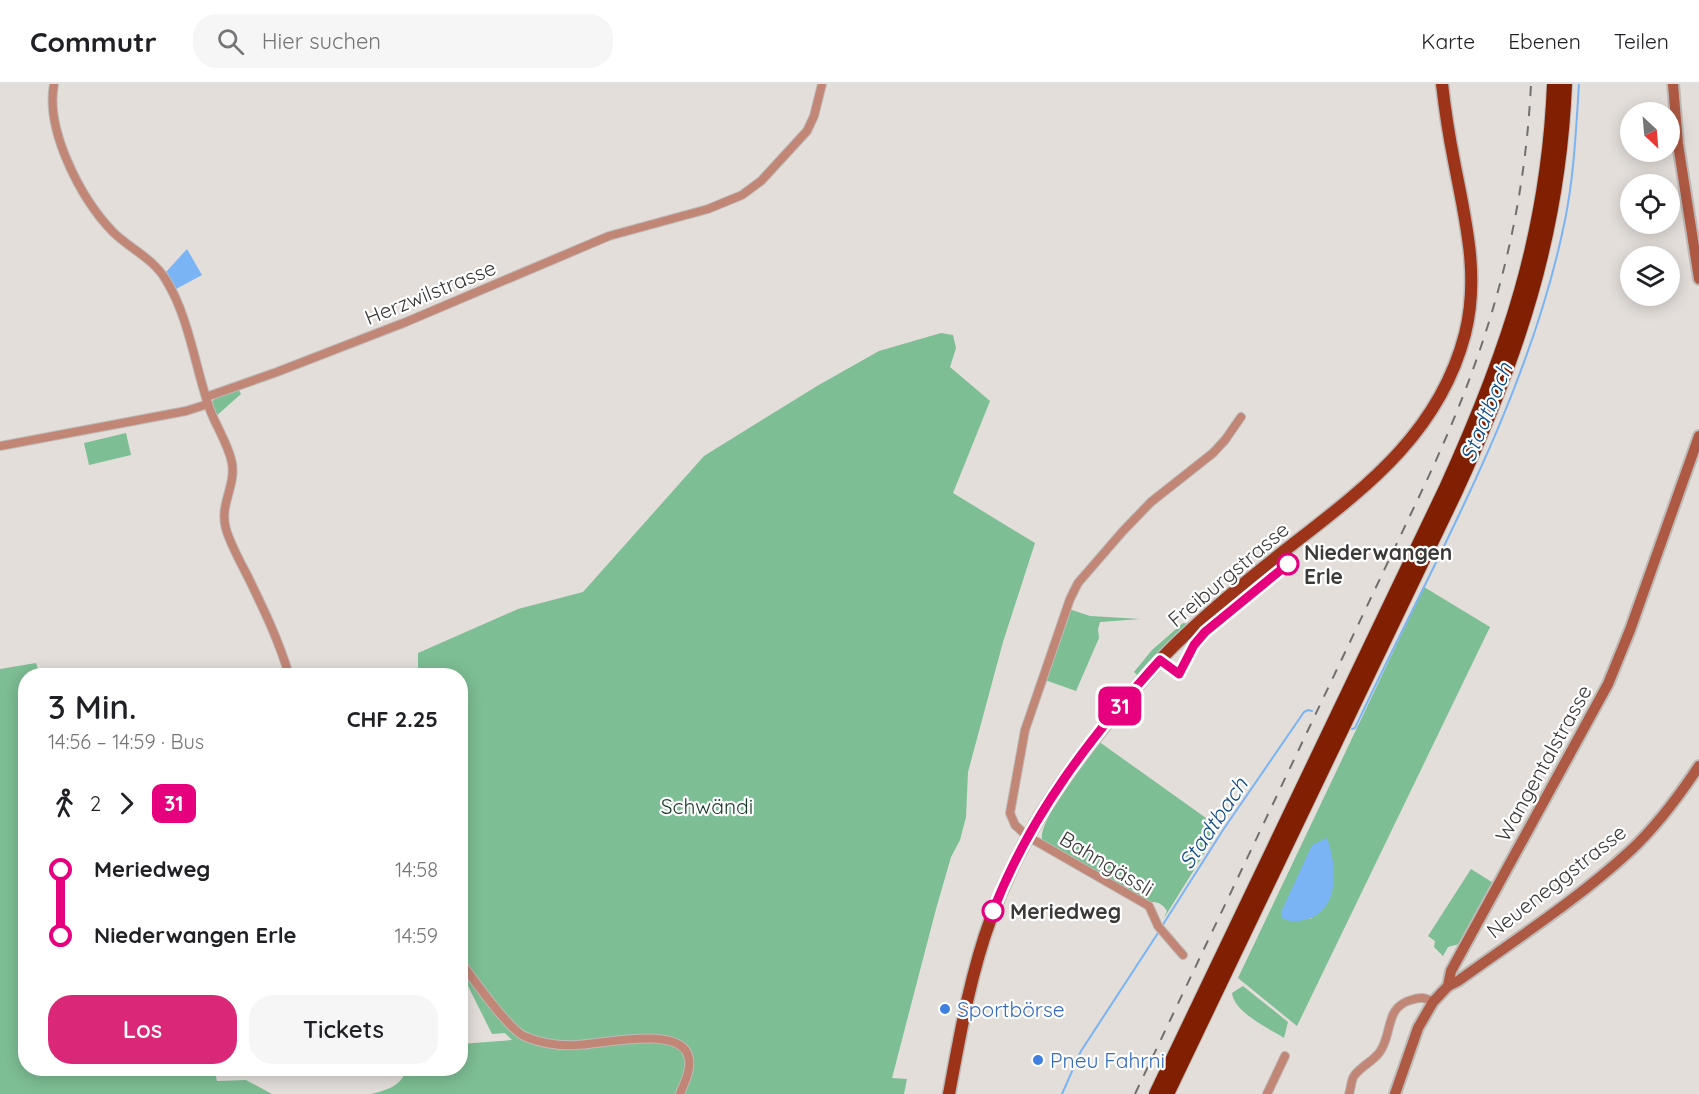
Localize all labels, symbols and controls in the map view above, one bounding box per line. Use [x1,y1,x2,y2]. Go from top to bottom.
search box [193,14,613,68]
text: Commutr [30,24,157,59]
icon: search [214,25,247,58]
text: Hier suchen [262,27,381,55]
text: Karte [1421,28,1475,54]
text: Ebenen [1508,28,1581,54]
text: Teilen [1614,28,1669,54]
north arrow [1620,102,1680,162]
map controls [1620,102,1680,306]
button: locate [1620,174,1680,234]
button: layers [1620,246,1680,306]
street label: Herzwilstrasse [361,254,499,330]
water label: Stadtbach [1453,358,1519,466]
street label: Freiburgstrasse [1162,516,1294,632]
place label: Niederwangen Erle [1304,539,1452,589]
marker: Niederwangen Erle [1277,553,1299,575]
street label: Wangentalstrasse [1489,680,1597,846]
text: 3 Min. [48,686,136,727]
line badge: 31 [1093,686,1147,726]
text: 31 [1110,693,1130,719]
text: CHF 2.25 [347,705,438,733]
text: 14:56 – 14:59 · Bus [48,729,204,754]
water label: Stadtbach [1172,771,1254,874]
icon: walk [48,787,81,820]
icon: forward [110,787,143,820]
text: 31 [164,790,184,816]
text: 2 [90,791,101,816]
park label: Schwändi [661,793,753,819]
street label: Neueneggstrasse [1481,818,1631,944]
street label: Bahngässli [1055,825,1159,901]
text: Meriedweg [94,855,210,883]
text: 14:58 [395,857,438,882]
place label: Meriedweg [1010,898,1121,924]
marker: Meriedweg [982,900,1004,922]
text: Niederwangen Erle [94,921,296,949]
text: 14:59 [395,923,438,948]
button: Los [48,995,237,1064]
button: Tickets [249,995,438,1064]
place label: Sportbörse [957,996,1065,1022]
marker: Sportbörse [938,1002,952,1016]
place label: Pneu Fahrni [1050,1047,1165,1073]
marker: Pneu Fahrni [1031,1053,1045,1067]

